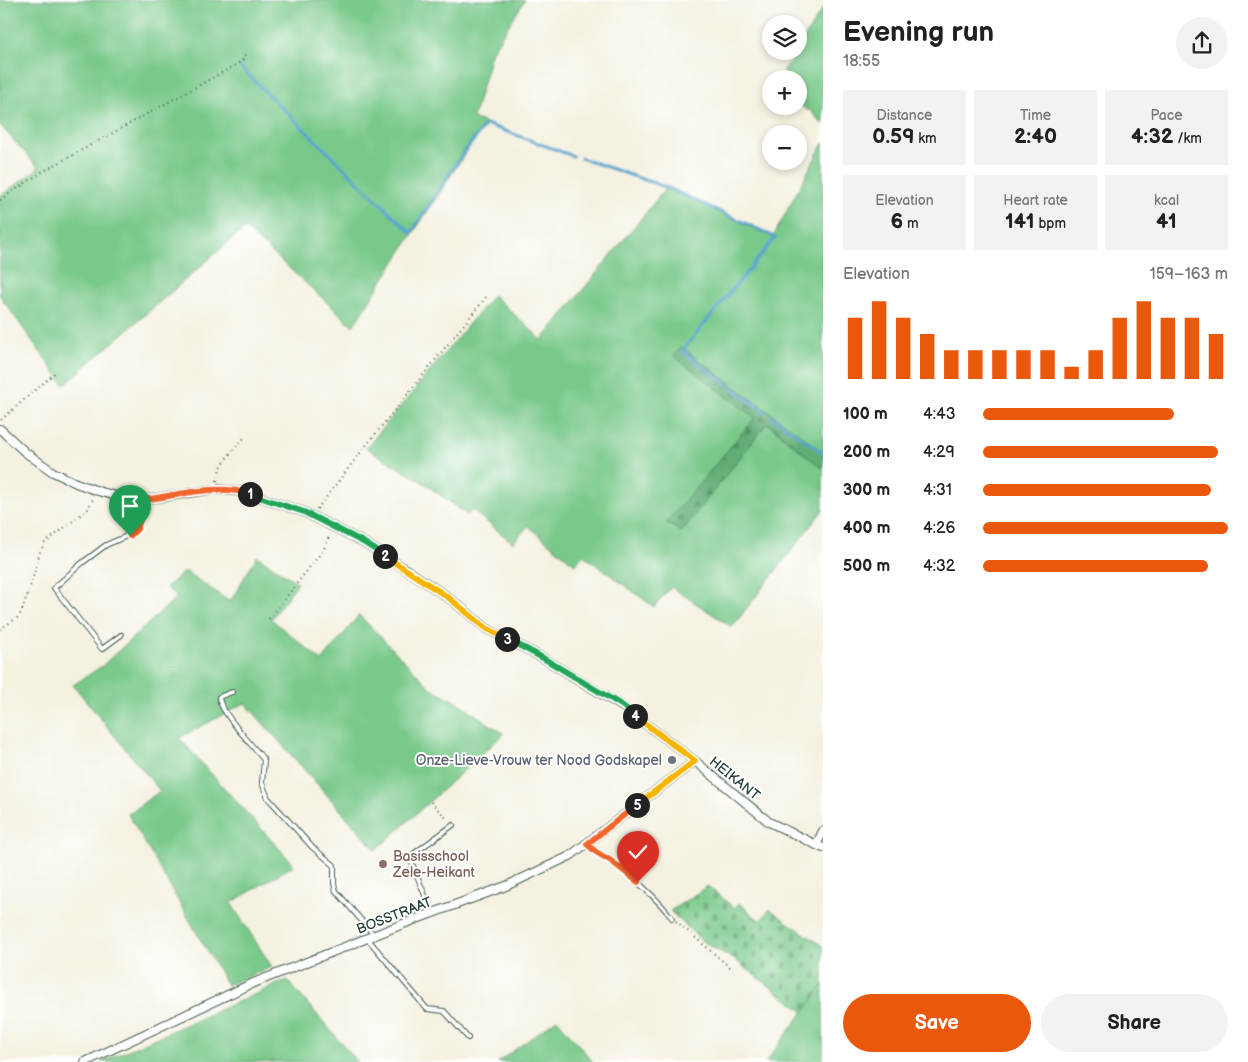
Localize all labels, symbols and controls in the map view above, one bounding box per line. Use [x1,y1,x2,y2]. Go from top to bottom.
map controls [762,15,807,170]
button: layers [762,15,807,60]
text: Evening run [843,16,994,49]
button: share [1176,17,1228,69]
text: 18:55 [843,52,880,71]
button: + [762,70,807,115]
text: Distance [877,107,932,124]
text: Time [1020,107,1051,124]
text: Pace [1151,107,1182,124]
text: 0.59 [872,124,914,149]
text: 2:40 [1014,124,1057,149]
text: 4:32 [1131,124,1173,149]
button: − [762,125,807,170]
text: km [914,130,937,147]
text: /km [1173,130,1202,147]
text: Elevation [875,192,934,209]
text: Heart rate [1003,192,1068,209]
text: kcal [1154,192,1179,209]
text: 6 [890,209,903,234]
text: 141 [1005,209,1035,234]
text: 41 [1156,209,1177,234]
text: m [903,215,919,232]
text: bpm [1035,215,1066,232]
text: Elevation [843,265,910,284]
text: 159–163 m [1149,265,1228,284]
text: 100 m [843,405,888,424]
text: 4:43 [923,405,956,424]
text: 200 m [843,443,890,462]
text: 4:29 [923,443,955,462]
text: 300 m [843,481,890,500]
text: 4:31 [923,481,952,500]
pin: 1 [238,482,262,506]
pin [109,485,151,536]
text: 1 [248,486,253,503]
icon: arrive [116,492,144,520]
text: 400 m [843,519,890,538]
text: 4:26 [923,519,955,538]
pin: 2 [372,544,398,568]
text: 2 [381,548,390,565]
text: 500 m [843,557,890,576]
text: 4:32 [923,557,955,576]
pin: 3 [494,626,520,652]
text: 3 [503,631,512,648]
pin: 4 [622,704,648,728]
text: 4 [631,708,640,725]
place label: Onze-Lieve-Vrouw ter Nood Godskapel [416,752,662,769]
street label: HEIKANT [706,753,764,804]
marker: Onze-Lieve-Vrouw ter Nood Godskapel [666,754,678,766]
pin: 5 [624,792,650,818]
text: 5 [633,797,642,814]
pin [617,831,659,882]
icon: check [624,838,652,866]
place label: Basisschool Zele-Heikant [392,848,476,881]
marker: Basisschool Zele-Heikant [377,858,389,870]
street label: BOSSTRAAT [354,893,435,938]
button: Save [843,994,1031,1052]
button: Share [1041,994,1228,1052]

